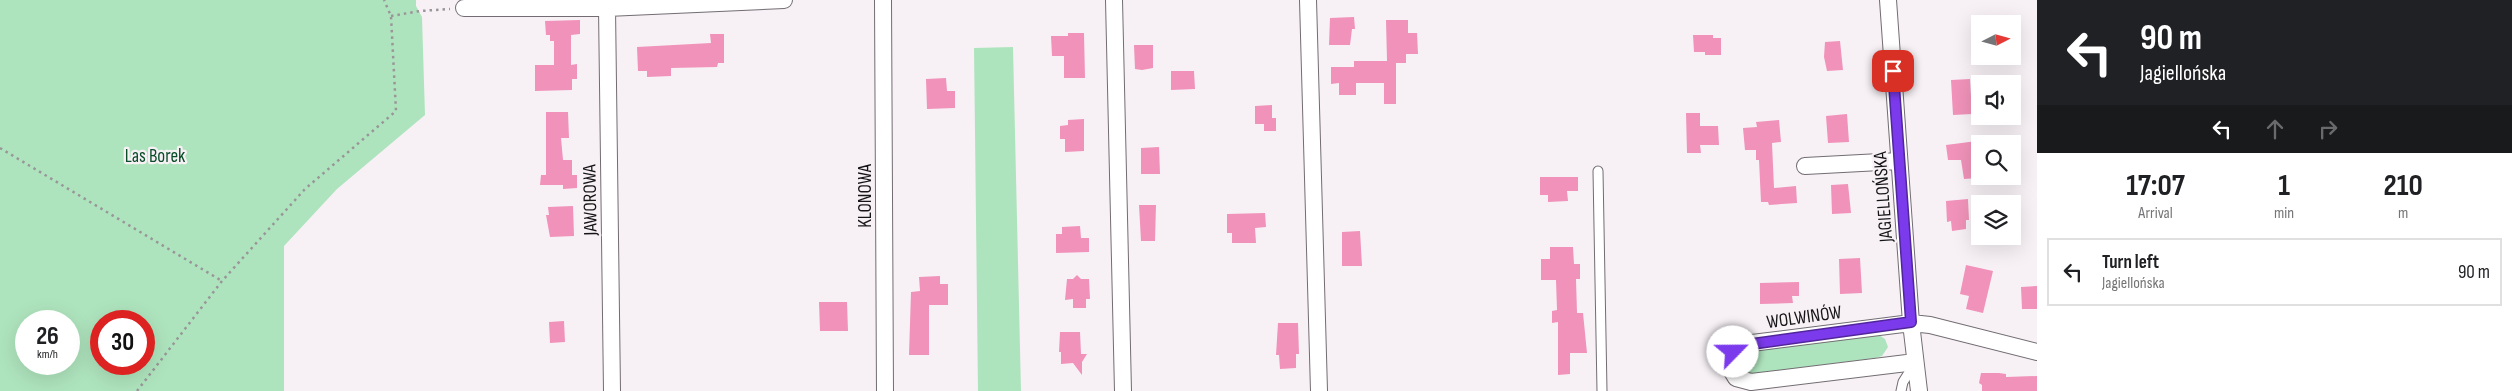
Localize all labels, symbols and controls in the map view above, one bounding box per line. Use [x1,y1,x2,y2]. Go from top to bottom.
north arrow [1971,15,2021,65]
map controls [1971,15,2021,245]
text: 90 m [2140,17,2202,60]
icon: left [2057,20,2122,85]
pin [1872,50,1914,92]
icon: arrive [1879,57,1907,85]
text: Jagiellońska [2140,60,2226,87]
button: sound [1971,75,2021,125]
icon: left [2208,115,2236,143]
icon: ahead [2261,115,2289,143]
icon: right [2314,115,2342,143]
button: search [1971,135,2021,185]
park label: Las Borek [125,145,186,168]
street label: JAGIELLOŃSKA [1869,150,1898,244]
street label: JAWOROWA [578,163,603,237]
street label: KLONOWA [854,163,877,228]
text: 17:07 [2126,168,2185,204]
text: 1 [2278,168,2290,204]
text: 210 [2383,168,2423,204]
button: layers [1971,195,2021,245]
text: Arrival [2138,204,2173,223]
text: min [2274,204,2294,223]
text: m [2398,204,2408,223]
text: Turn left [2102,251,2159,274]
icon: left [2059,258,2087,286]
text: 90 m [2458,261,2490,284]
text: Jagiellońska [2102,274,2165,293]
street label: WOLWINÓW [1765,301,1844,334]
speed limit sign: 30 [90,310,155,375]
text: 26 [36,321,59,352]
position arrow [1706,325,1758,377]
text: km/h [37,347,58,362]

